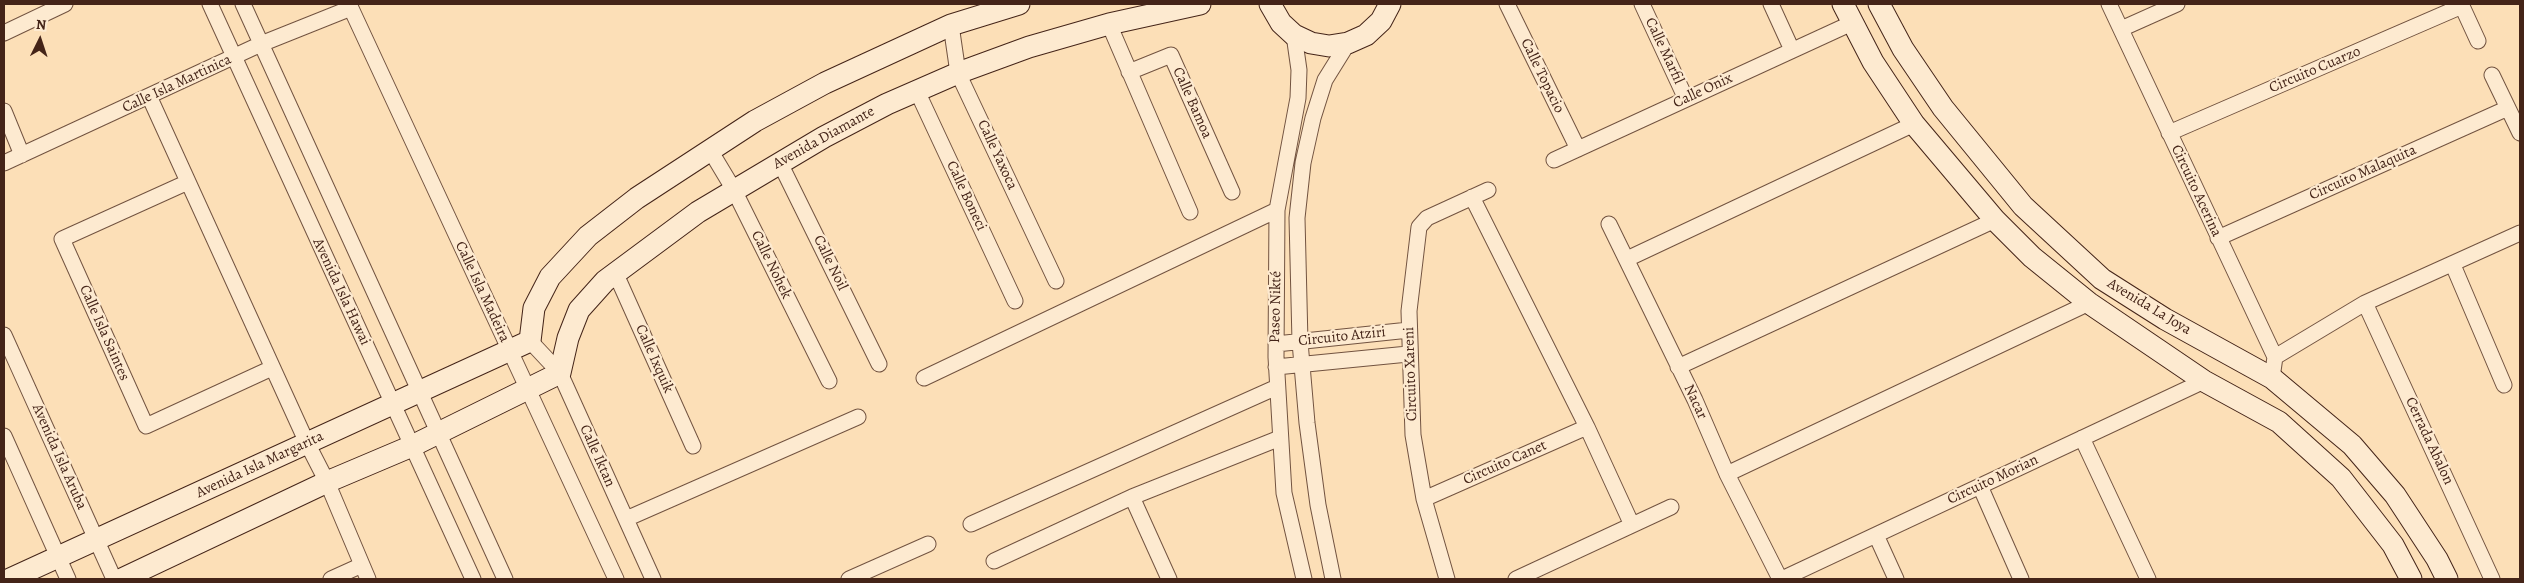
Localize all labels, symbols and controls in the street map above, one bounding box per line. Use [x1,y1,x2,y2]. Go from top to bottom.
north arrow [15,15,65,65]
text: N [35,15,47,34]
street label: Calle Marfil [1641,15,1687,87]
street label: Calle Topacio [1516,36,1568,116]
street label: Circuito Cuarzo [2267,43,2363,97]
street label: Calle Isla Martinica [120,51,234,117]
street label: Calle Bamoa [1168,64,1216,142]
street label: Calle Onix [1670,69,1736,113]
street label: Avenida Diamante [770,103,878,173]
street label: Calle Yaxoca [973,117,1021,193]
street label: Circuito Malaquita [2307,141,2419,205]
street label: Circuito Acerina [2167,142,2225,240]
street label: Calle Boneci [942,158,990,234]
street label: Calle Nohek [747,228,795,302]
street label: Calle Noil [809,232,851,294]
street label: Avenida Isla Hawai [308,236,374,348]
street label: Calle Isla Madeira [451,239,513,345]
street label: Paseo Nikté [1266,271,1286,343]
street label: Avenida La Joya [2104,275,2194,339]
street label: Calle Isla Saintes [75,282,133,384]
street label: Calle Ixquik [631,322,677,396]
street label: Circuito Atziri [1297,323,1387,351]
street label: Circuito Xareni [1400,326,1422,422]
street label: Nacar [1679,382,1711,422]
street label: Cerrada Abalon [2401,394,2457,488]
street label: Avenida Isla Aruba [28,401,90,513]
street label: Calle Iktan [575,422,619,490]
street label: Avenida Isla Margarita [193,428,327,502]
street label: Circuito Canet [1461,437,1549,489]
street label: Circuito Morian [1945,451,2041,509]

